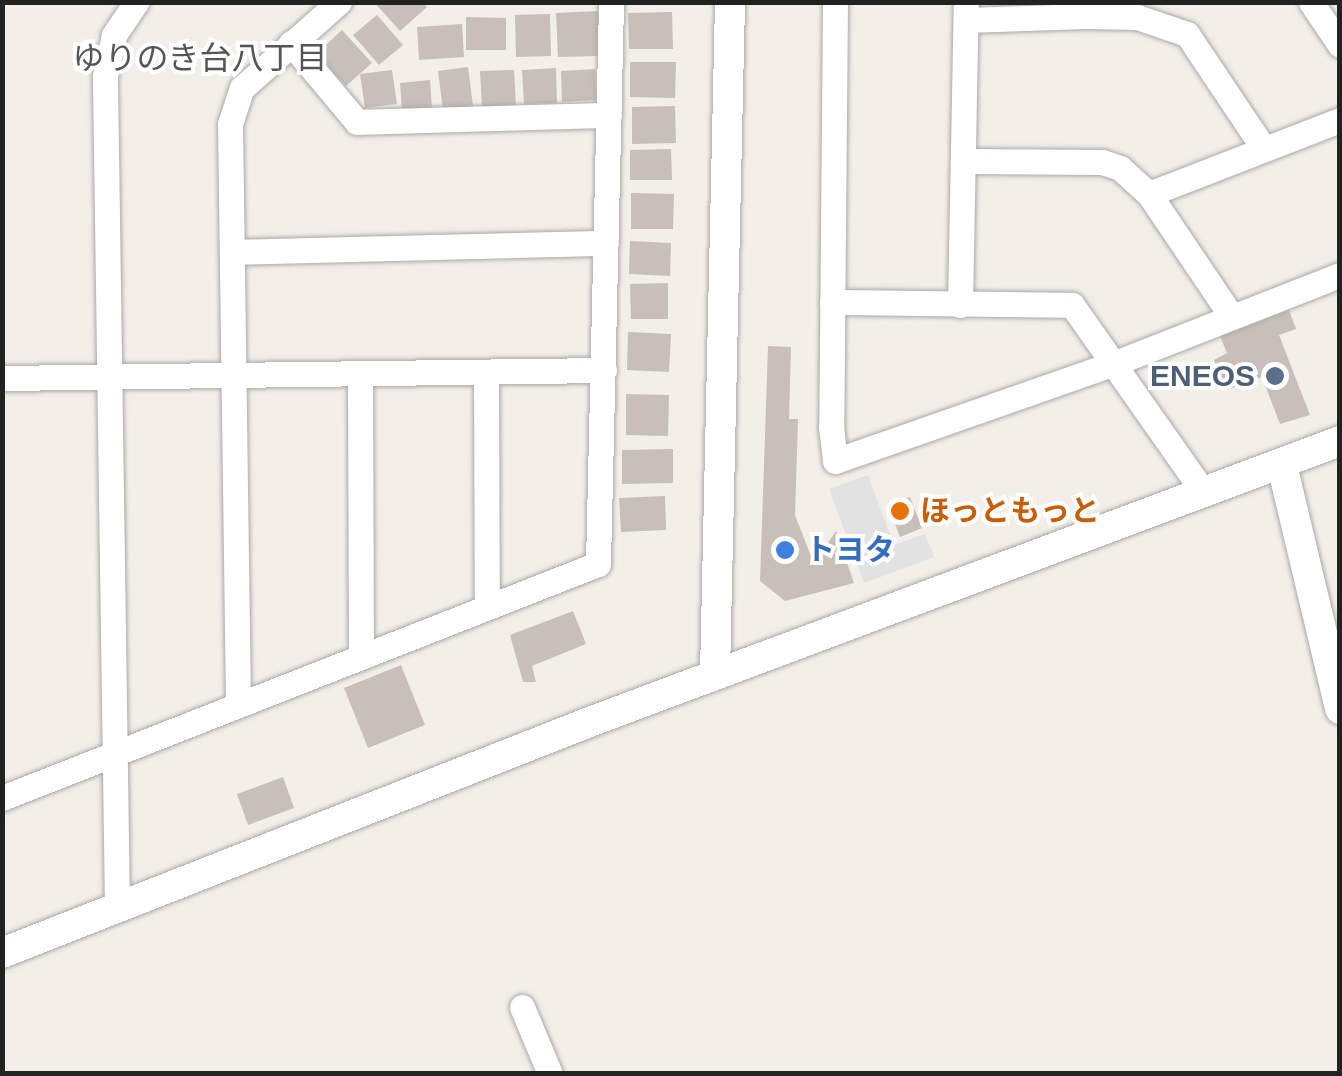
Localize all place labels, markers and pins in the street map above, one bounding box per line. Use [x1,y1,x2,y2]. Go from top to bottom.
place label: ENEOS [1150,358,1255,394]
marker: ENEOS [1264,365,1286,387]
place label: ほっともっと [920,493,1100,529]
marker: ほっともっと [889,500,911,522]
place label: トヨタ [805,532,895,568]
marker: トヨタ [774,539,796,561]

